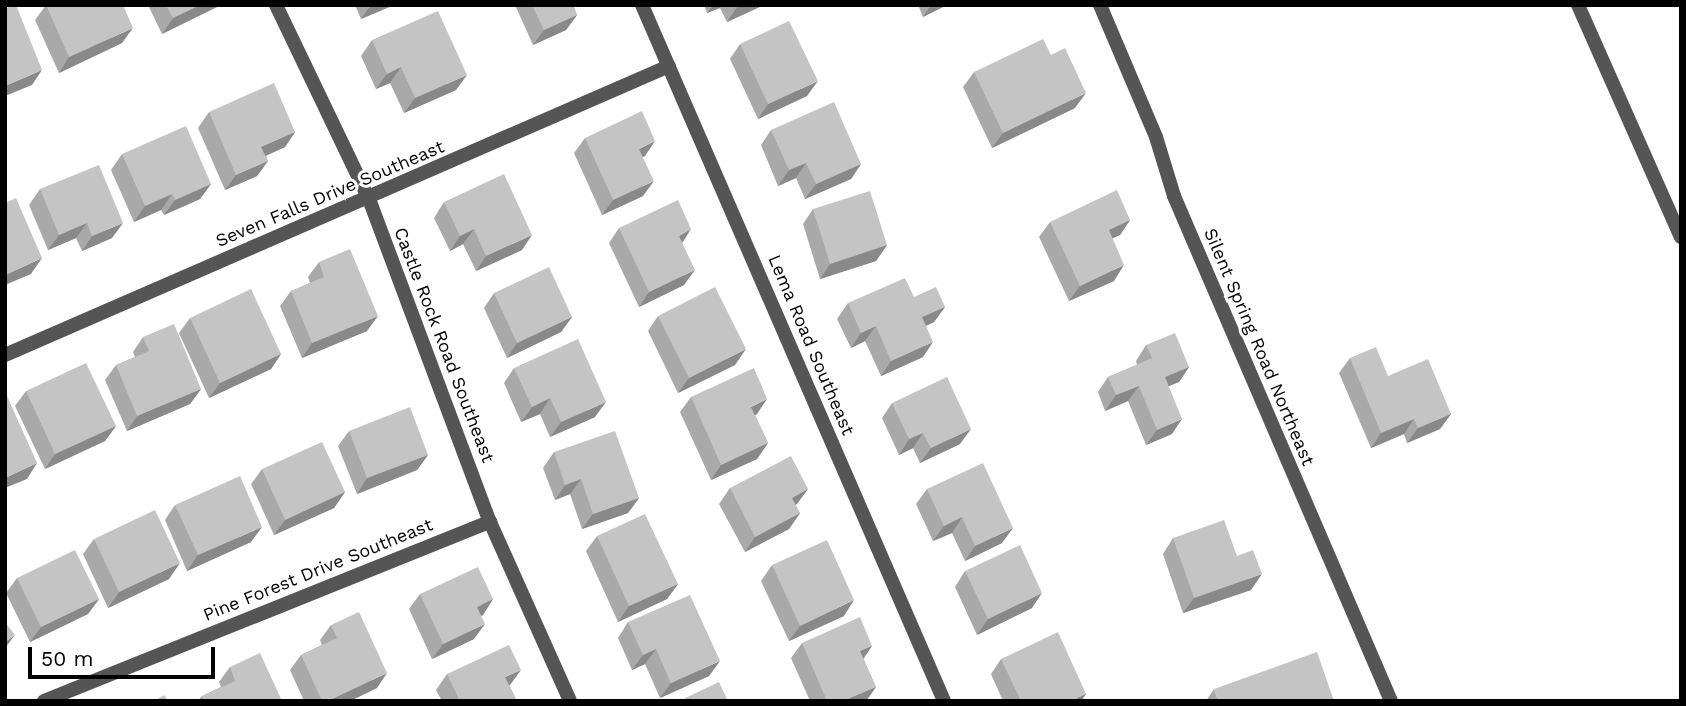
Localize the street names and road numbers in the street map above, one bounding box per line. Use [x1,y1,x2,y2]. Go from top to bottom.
street label: Seven Falls Drive Southeast [212,136,448,252]
street label: Castle Rock Road Southeast [389,224,499,466]
street label: Silent Spring Road Northeast [1199,225,1319,469]
street label: Lema Road Southeast [763,251,859,439]
street label: Pine Forest Drive Southeast [200,514,436,626]

